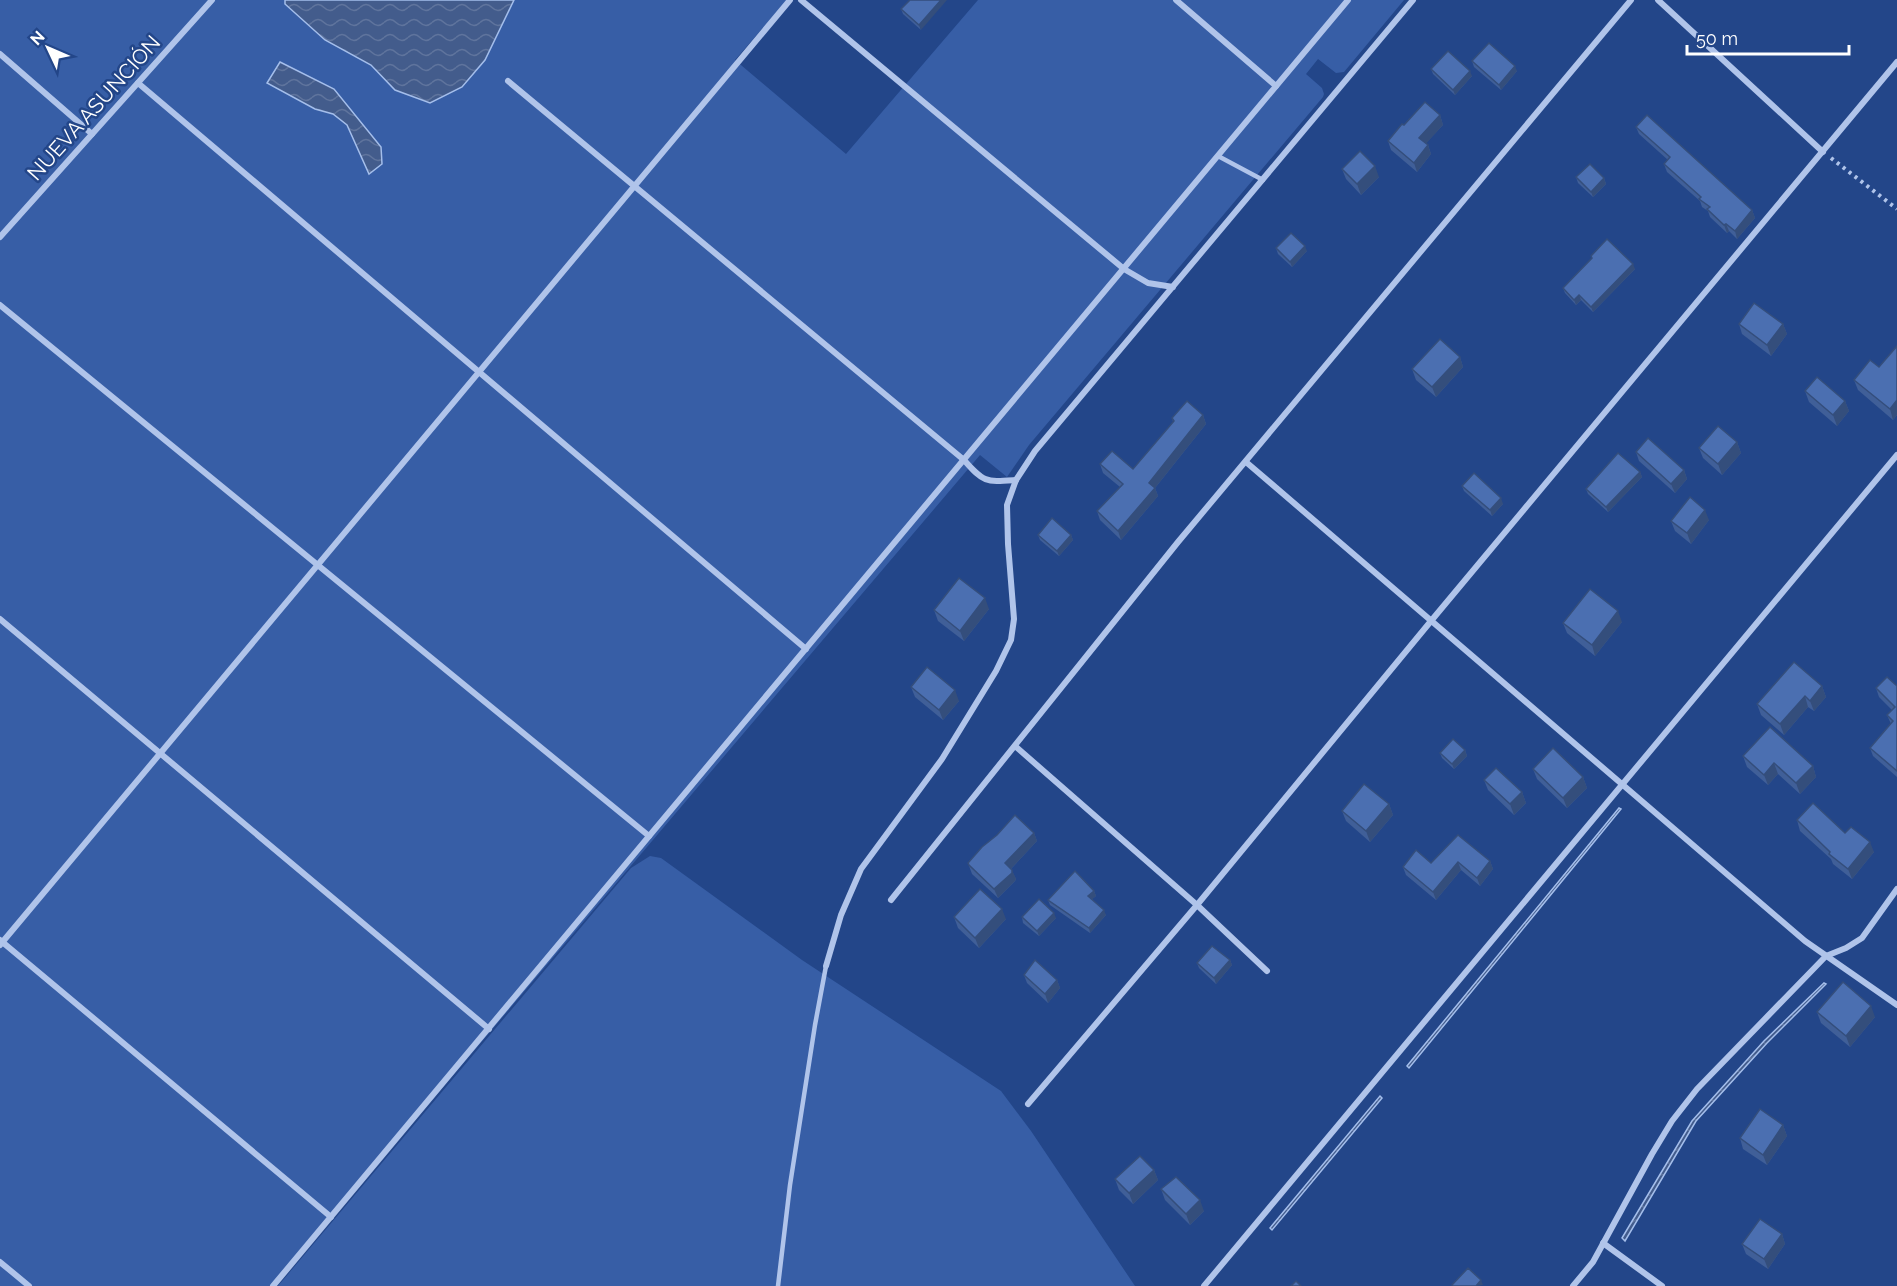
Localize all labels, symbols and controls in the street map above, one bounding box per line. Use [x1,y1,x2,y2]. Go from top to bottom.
north arrow [18,18,78,78]
scale bar [1687,18,1849,56]
text: 50 m [1696,28,1738,49]
street label: NUEVA ASUNCIÓN [22,30,166,186]

